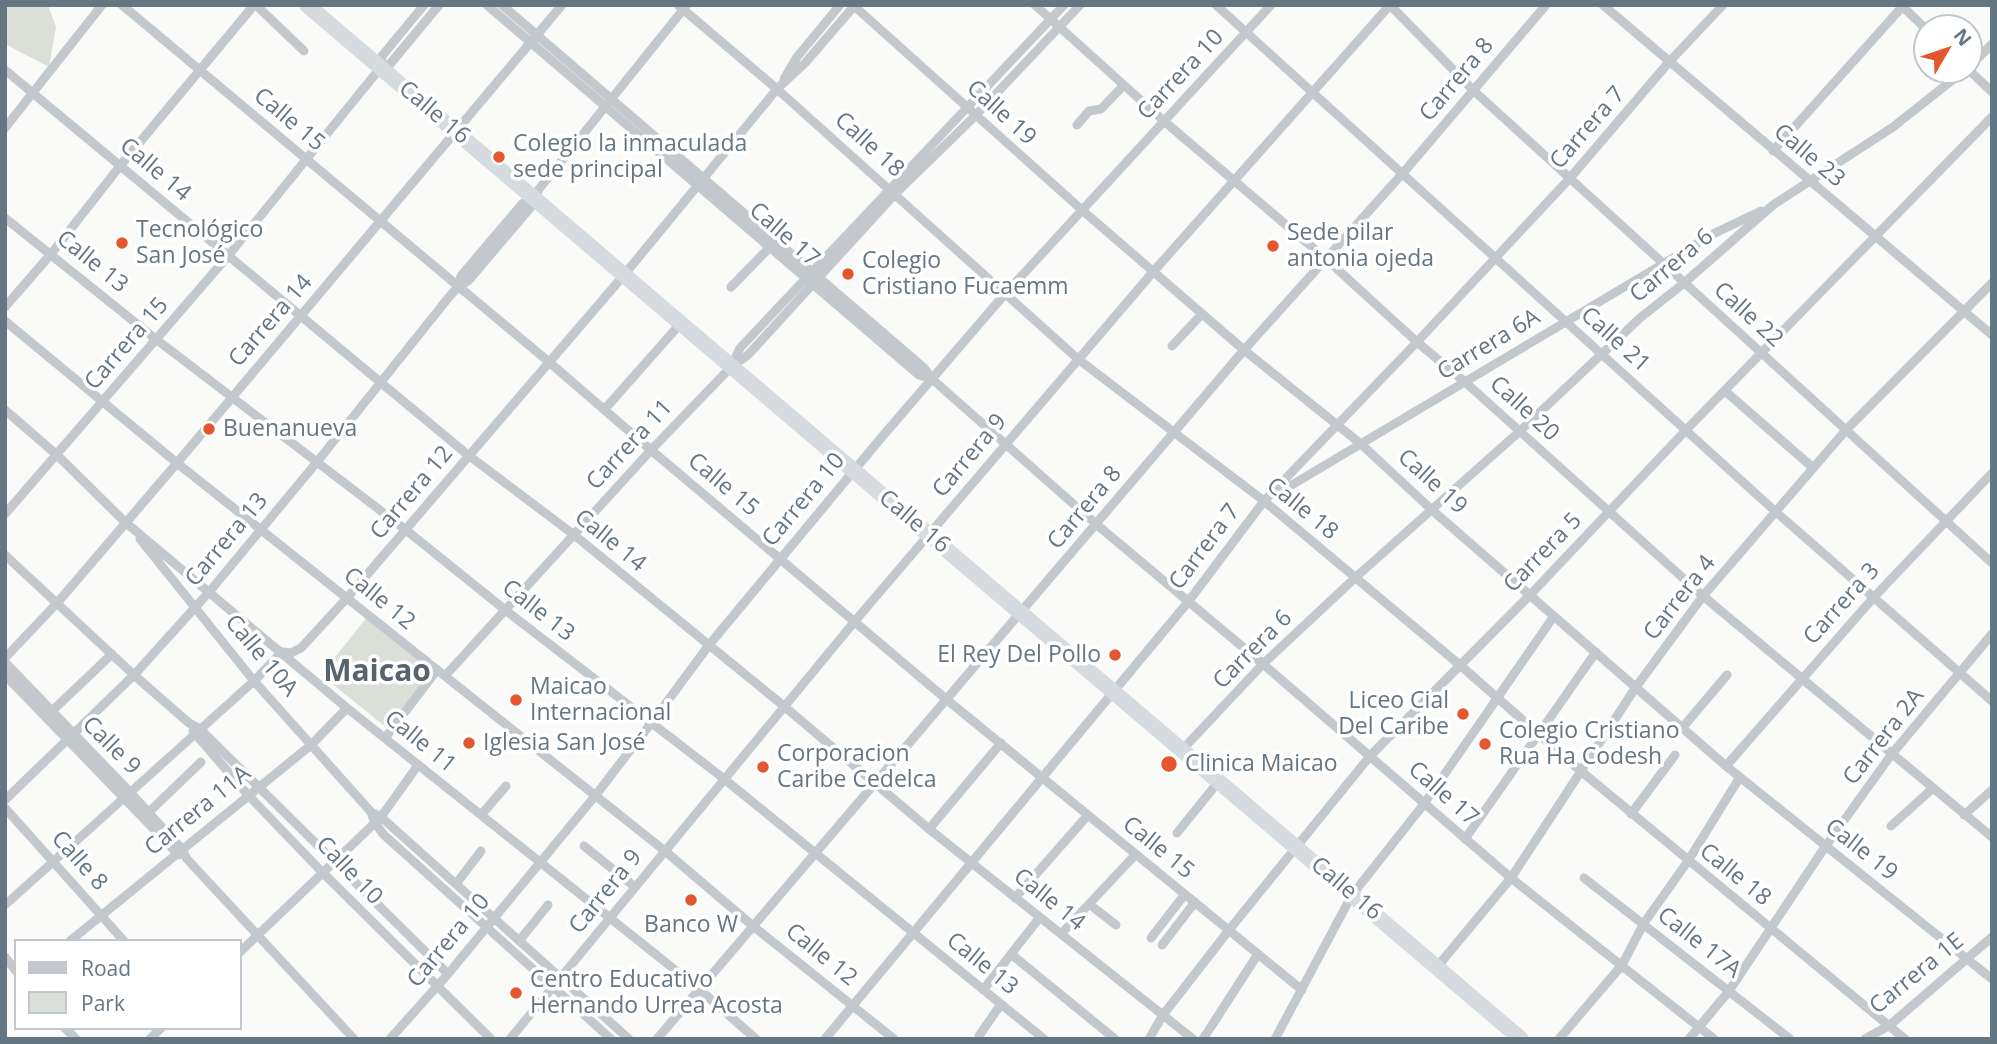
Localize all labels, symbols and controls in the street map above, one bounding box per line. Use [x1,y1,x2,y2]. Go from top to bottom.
north arrow [1913,14,1983,84]
text: N [1948,23,1978,51]
street label: Carrera 10 [1132,24,1230,126]
street label: Carrera 8 [1414,33,1500,127]
street label: Calle 16 [393,75,475,151]
street label: Calle 19 [961,75,1041,151]
street label: Carrera 7 [1545,81,1631,175]
street label: Calle 15 [248,82,330,158]
street label: Calle 18 [829,107,909,183]
street label: Calle 23 [1768,118,1850,194]
place label: Colegio la inmaculada sede principal [513,130,747,184]
street label: Calle 14 [114,132,196,208]
marker: Colegio la inmaculada sede principal [491,149,507,165]
street label: Calle 17 [743,197,825,273]
place label: Tecnológico San José [136,216,263,270]
place label: Sede pilar antonia ojeda [1287,219,1434,273]
street label: Carrera 6 [1625,223,1719,309]
street label: Calle 13 [51,225,133,299]
marker: Tecnológico San José [114,235,130,251]
marker: Sede pilar antonia ojeda [1265,238,1281,254]
place label: Colegio Cristiano Fucaemm [862,247,1069,301]
marker: Colegio Cristiano Fucaemm [840,266,856,282]
street label: Carrera 14 [223,269,319,373]
street label: Calle 22 [1708,277,1788,353]
street label: Carrera 15 [79,292,175,396]
street label: Calle 21 [1575,302,1655,378]
street label: Carrera 6A [1433,304,1545,386]
street label: Calle 20 [1484,371,1564,447]
street label: Carrera 11 [581,394,679,496]
street label: Carrera 9 [927,409,1013,503]
place label: Buenanueva [223,415,357,443]
marker: Buenanueva [201,421,217,437]
street label: Carrera 12 [365,441,459,545]
street label: Calle 19 [1392,444,1472,520]
street label: Calle 15 [682,447,764,523]
street label: Carrera 10 [757,448,851,552]
street label: Carrera 8 [1042,461,1128,555]
street label: Calle 18 [1261,472,1343,546]
street label: Calle 16 [873,484,955,560]
street label: Carrera 13 [180,488,274,592]
street label: Carrera 7 [1164,499,1246,595]
street label: Calle 14 [569,504,651,578]
street label: Carrera 5 [1498,507,1588,599]
street label: Carrera 4 [1638,550,1722,646]
street label: Carrera 3 [1798,558,1886,650]
street label: Calle 12 [338,562,420,636]
street label: Calle 13 [496,574,580,648]
street label: Carrera 6 [1208,605,1298,695]
street label: Calle 10A [219,609,303,703]
place label: El Rey Del Pollo [937,641,1101,669]
marker: El Rey Del Pollo [1107,647,1123,663]
district label: Maicao [323,654,431,690]
place label: Maicao Internacional [530,673,671,727]
street label: Carrera 2A [1838,683,1930,791]
place label: Liceo Cial Del Caribe [1338,687,1449,741]
marker: Maicao Internacional [508,692,524,708]
street label: Calle 11 [379,705,461,779]
marker: Liceo Cial Del Caribe [1455,706,1471,722]
street label: Calle 9 [76,711,146,781]
place label: Colegio Cristiano Rua Ha Codesh [1499,717,1680,771]
place label: Iglesia San José [483,729,646,757]
marker: Iglesia San José [461,735,477,751]
marker: Colegio Cristiano Rua Ha Codesh [1477,736,1493,752]
place label: Corporacion Caribe Cedelca [777,740,936,794]
place label: Clinica Maicao [1185,750,1338,778]
marker: Clinica Maicao [1159,754,1179,774]
street label: Calle 17 [1402,756,1484,832]
marker: Corporacion Caribe Cedelca [755,759,771,775]
street label: Carrera 11A [140,760,256,862]
street label: Calle 15 [1117,811,1199,885]
street label: Calle 19 [1819,813,1903,887]
street label: Calle 8 [45,825,113,897]
street label: Calle 10 [310,831,388,911]
street label: Calle 18 [1694,838,1776,912]
street label: Carrera 9 [564,844,648,940]
street label: Calle 16 [1305,851,1387,927]
street label: Calle 14 [1008,863,1090,937]
street label: Carrera 10 [402,889,496,993]
marker: Banco W [683,892,699,908]
street label: Calle 17A [1652,902,1746,984]
place label: Banco W [644,911,738,939]
street label: Calle 12 [780,918,862,992]
street label: Calle 13 [941,927,1023,1001]
street label: Carrera 1E [1864,928,1970,1020]
legend [14,939,242,1030]
text: Road [81,954,131,982]
place label: Centro Educativo Hernando Urrea Acosta [530,966,783,1020]
marker: Centro Educativo Hernando Urrea Acosta [508,985,524,1001]
text: Park [81,989,125,1017]

